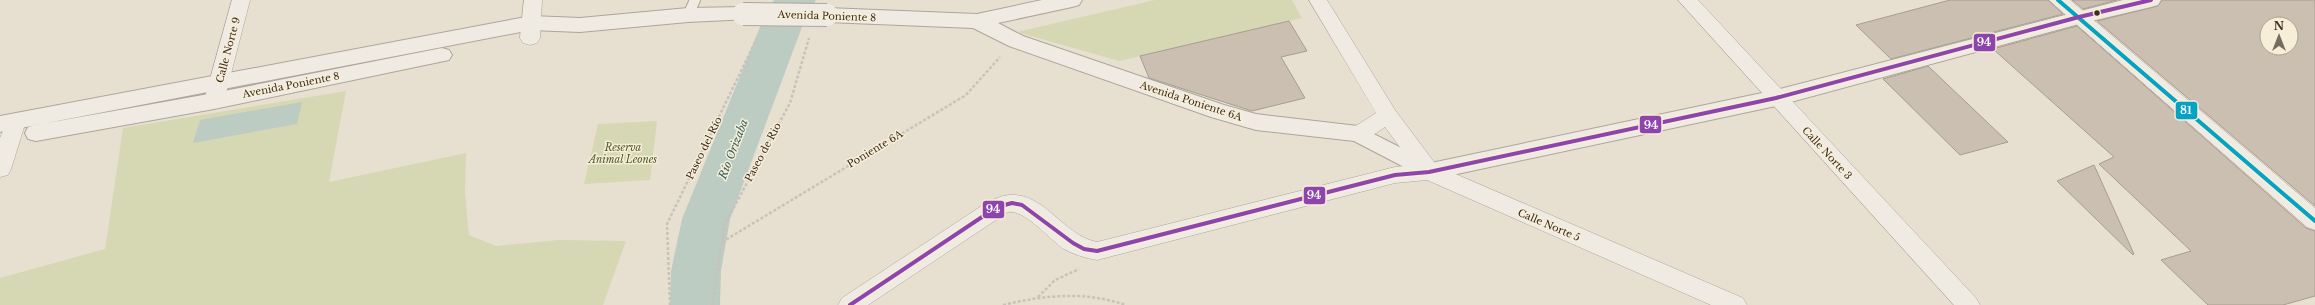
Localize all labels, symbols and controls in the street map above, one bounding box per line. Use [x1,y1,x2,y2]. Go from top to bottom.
street label: Avenida Poniente 8 [777,8,876,24]
unlabelled marker [2092,8,2102,18]
street label: Calle Norte 9 [213,16,243,84]
north arrow [2259,16,2299,56]
text: N [2274,19,2285,33]
line badge: 94 [1973,33,1996,52]
text: 94 [1977,35,1991,49]
street label: Avenida Poniente 8 [240,69,341,101]
street label: Avenida Poniente 6A [1137,78,1244,124]
line badge: 81 [2175,101,2198,120]
text: 81 [2180,103,2192,117]
street label: Paseo del Río [683,114,725,182]
line badge: 94 [1639,115,1662,134]
water label: Río Orizaba [715,117,751,182]
text: 94 [1644,118,1658,132]
street label: Paseo de Rio [742,120,784,184]
street label: Calle Norte 3 [1799,124,1855,182]
street label: Poniente 6A [845,127,905,171]
park label: Reserva Animal Leones [587,141,657,166]
line badge: 94 [1303,186,1326,205]
text: 94 [1307,188,1321,202]
line badge: 94 [982,200,1005,219]
text: 94 [986,202,1000,216]
street label: Calle Norte 5 [1516,206,1583,244]

